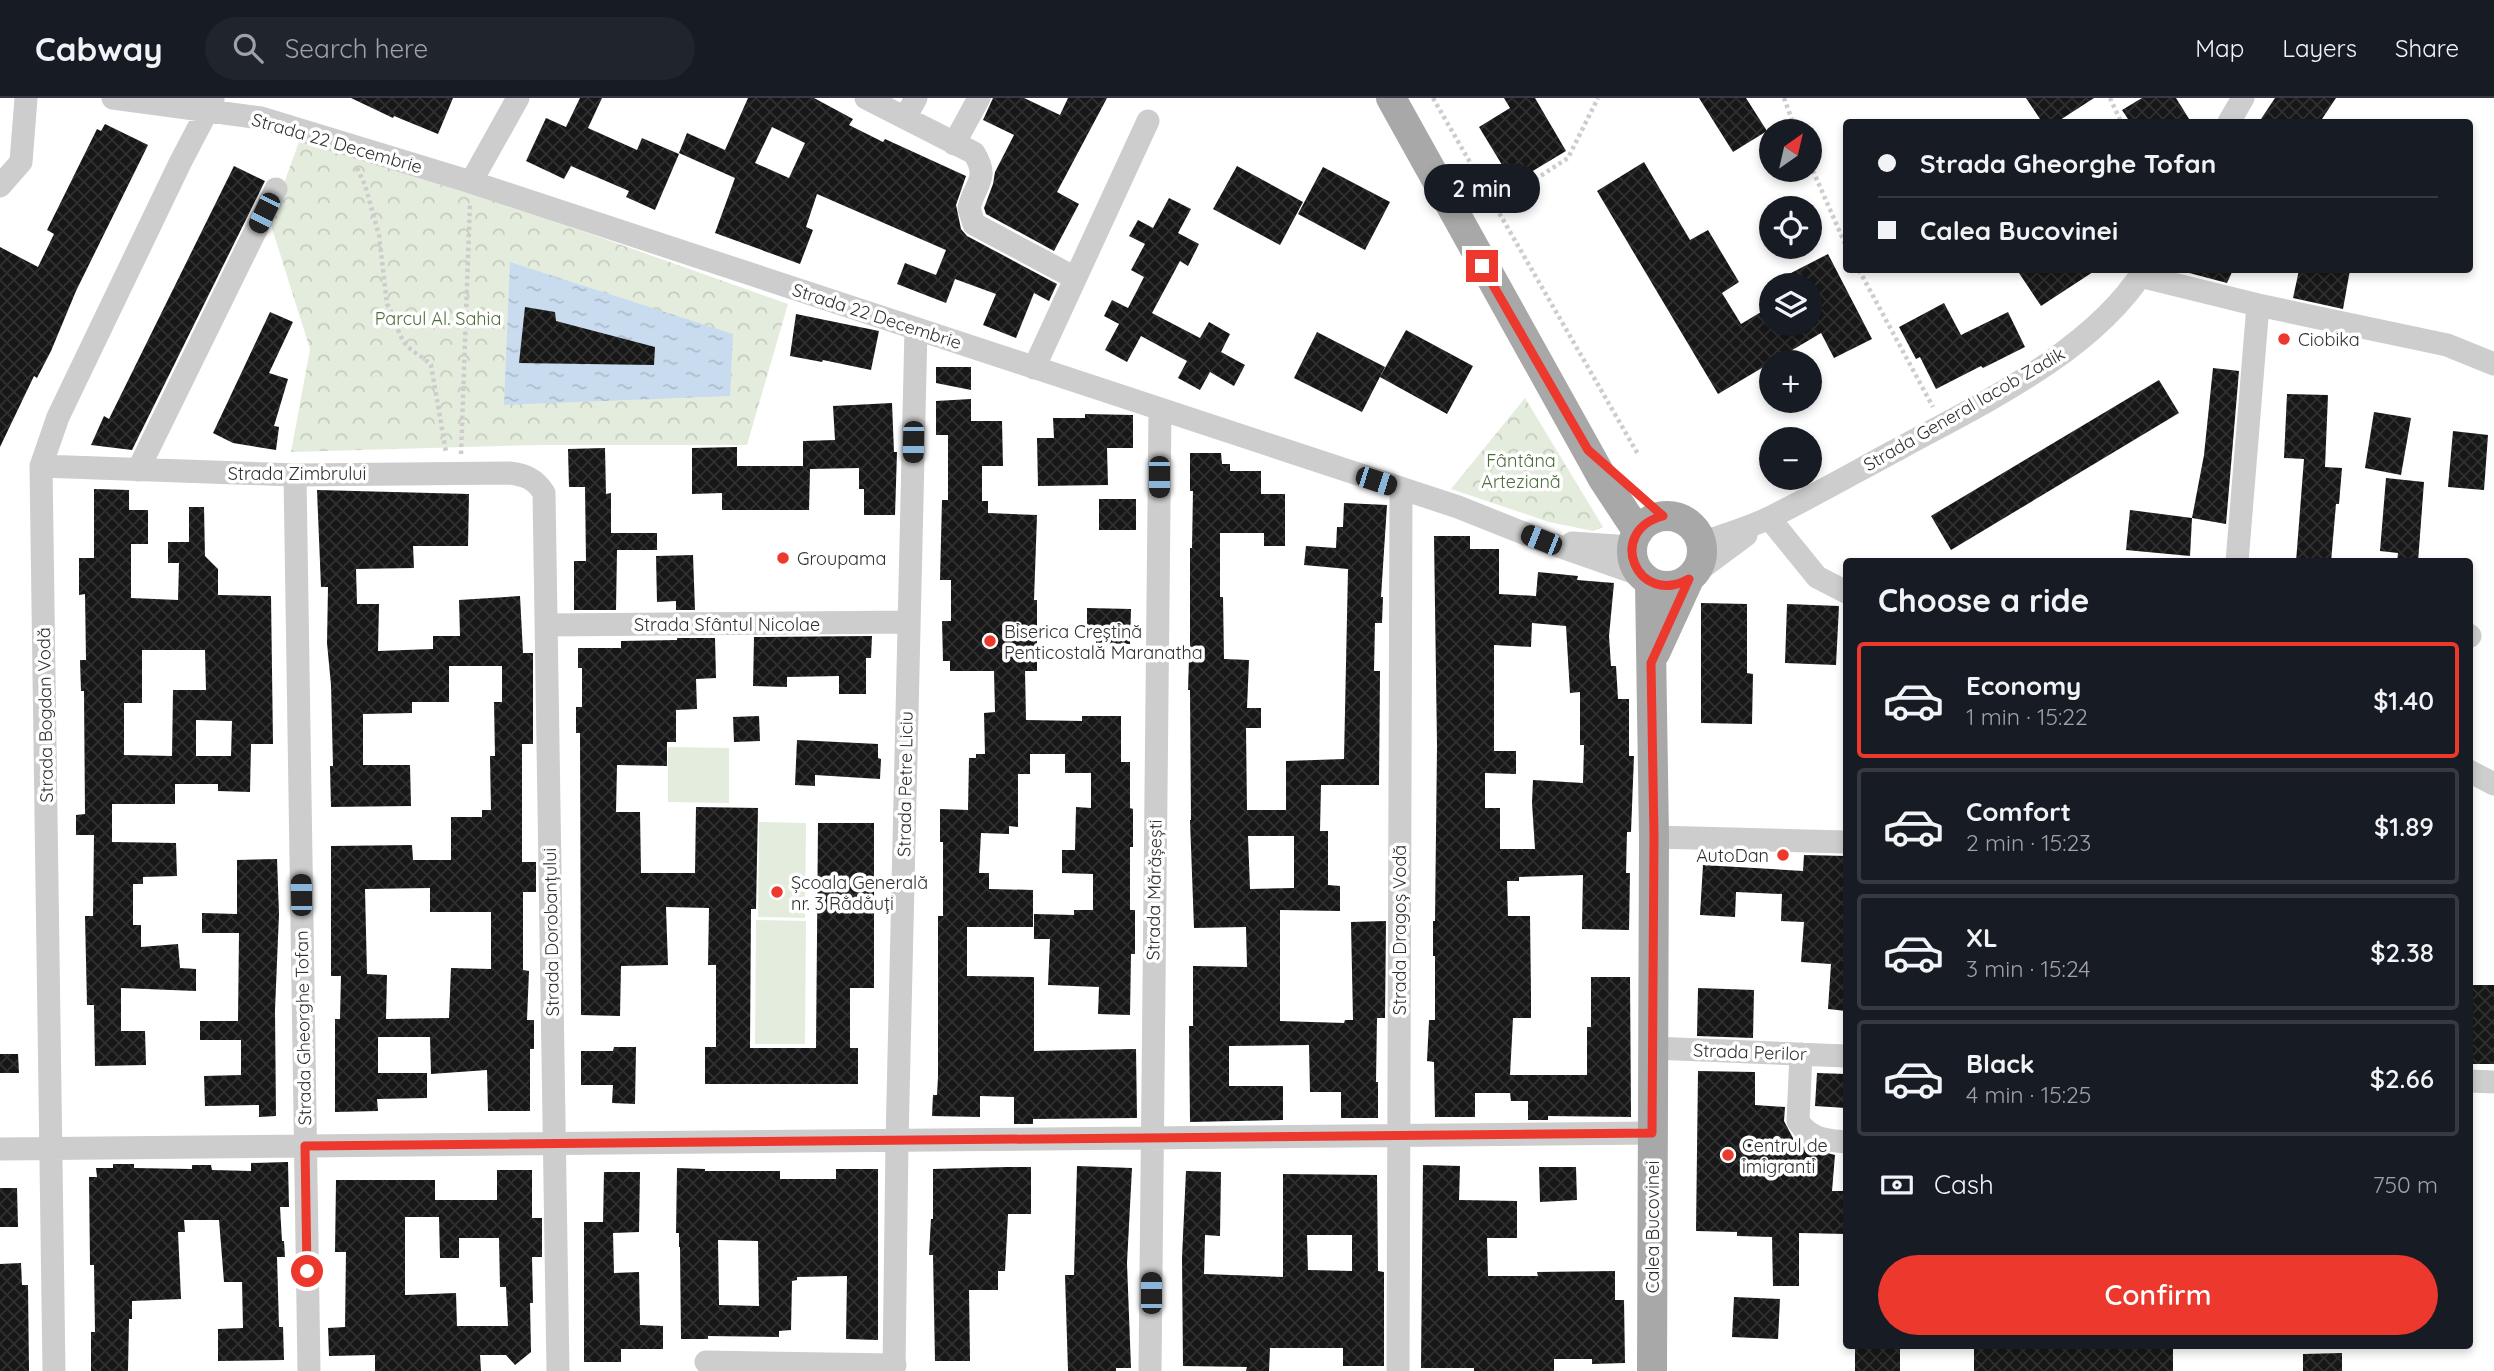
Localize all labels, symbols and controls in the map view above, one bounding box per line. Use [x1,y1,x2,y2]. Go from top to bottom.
search box [205,17,695,80]
text: Cabway [35,28,163,69]
icon: search [229,29,267,67]
text: Search here [285,32,428,65]
text: Map [2195,33,2244,63]
text: Layers [2282,33,2357,63]
text: Share [2395,33,2459,63]
street label: Strada 22 Decembrie [249,108,425,178]
north arrow [1759,119,1822,182]
map controls [1759,119,1822,490]
text: Strada Gheorghe Tofan [1920,147,2216,180]
callout: 2 min [1424,164,1540,214]
text: 2 min [1452,174,1512,203]
car [246,190,283,236]
button: locate [1759,196,1822,259]
text: Calea Bucovinei [1920,214,2118,247]
route end [1466,250,1498,282]
button: layers [1759,273,1822,336]
street label: Strada 22 Decembrie [790,278,964,354]
park label: Parcul Al. Sahia [375,307,501,330]
place label: Ciobika [2298,328,2360,351]
marker: Ciobika [2276,331,2292,347]
street label: Strada General Iacob Zadik [1859,342,2069,476]
button: + [1759,350,1822,413]
car [903,421,924,463]
button: − [1759,427,1822,490]
park label: Fântâna Arteziană [1481,449,1561,493]
car [1149,456,1170,498]
street label: Strada Zimbrului [228,462,366,485]
car [1353,465,1400,497]
car [1518,522,1565,558]
place label: Groupama [797,547,886,570]
marker: Groupama [775,550,791,566]
text: Choose a ride [1878,580,2090,620]
street label: Strada Sfântul Nicolae [634,613,820,636]
place label: Biserica Creștină Penticostală Maranatha [1004,620,1203,664]
street label: Strada Bogdan Vodă [32,627,58,803]
marker: Biserica Creștină Penticostală Maranatha [982,633,998,649]
icon: car [1882,669,1945,732]
text: Economy [1966,669,2081,702]
text: $1.40 [2373,684,2434,717]
text: 1 min · 15:22 [1966,702,2088,731]
street label: Strada Petre Liciu [892,711,918,857]
icon: car [1882,795,1945,858]
text: Comfort [1966,795,2071,828]
text: $1.89 [2374,810,2434,843]
street label: Strada Mărășești [1141,819,1167,961]
text: 2 min · 15:23 [1966,828,2091,857]
place label: AutoDan [1696,844,1769,867]
street label: Strada Dragoș Vodă [1388,845,1411,1015]
street label: Strada Dorobanțului [538,847,564,1017]
marker: AutoDan [1775,847,1791,863]
place label: Școala Generală nr. 3 Rădăuți [791,871,928,915]
car [291,874,312,916]
marker: Școala Generală nr. 3 Rădăuți [769,884,785,900]
icon: car [1882,921,1945,984]
text: XL [1966,921,1998,954]
street label: Strada Gheorghe Tofan [290,930,316,1126]
text: $2.38 [2370,936,2434,969]
text: 3 min · 15:24 [1966,954,2090,983]
street label: Strada Perilor [1693,1039,1807,1065]
icon: car [1882,1047,1945,1110]
text: Black [1966,1047,2035,1080]
text: $2.66 [2370,1062,2434,1095]
text: 4 min · 15:25 [1966,1080,2091,1109]
place label: Centrul de imigranti [1742,1134,1828,1178]
marker: Centrul de imigranti [1720,1147,1736,1163]
street label: Calea Bucovinei [1641,1161,1664,1293]
icon: cash [1878,1166,1916,1204]
text: Cash [1934,1168,1994,1201]
text: 750 m [2373,1170,2438,1199]
route start [291,1255,323,1287]
button: Confirm [1878,1255,2438,1335]
car [1141,1272,1162,1314]

